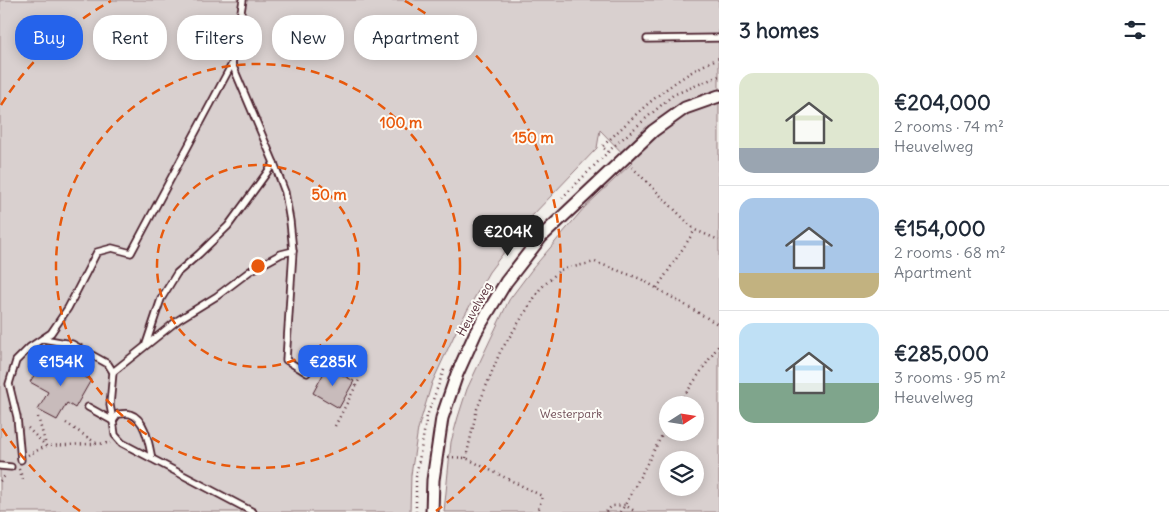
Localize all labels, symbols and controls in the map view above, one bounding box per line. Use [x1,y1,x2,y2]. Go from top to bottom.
chip: Buy [15,15,83,60]
chip: Rent [93,15,167,60]
chip: Filters [177,15,262,60]
chip: New [272,15,344,60]
chip: Apartment [354,15,477,60]
icon: filters [1121,16,1149,44]
text: 3 homes [739,17,819,44]
text: €204,000 [894,89,991,116]
icon: home [779,93,839,153]
text: 100 m [380,113,422,132]
text: 2 rooms · 74 m² [894,116,1004,136]
text: 150 m [512,128,554,147]
text: Heuvelweg [894,136,973,156]
text: 50 m [311,185,347,204]
pin: €204K [473,214,543,257]
text: €154,000 [894,215,986,242]
icon: home [779,218,839,278]
text: €204K [484,221,532,241]
text: 2 rooms · 68 m² [894,242,1006,262]
centre of rings [249,257,267,275]
text: Apartment [894,262,972,282]
street label: Heuvelweg [453,279,495,339]
text: €285,000 [894,340,989,367]
icon: home [779,343,839,403]
pin: €154K [26,344,96,387]
pin: €285K [298,344,368,387]
text: €154K [39,351,83,371]
text: €285K [309,351,357,371]
text: 3 rooms · 95 m² [894,367,1006,387]
text: Heuvelweg [894,387,973,407]
north arrow [659,396,704,441]
map controls [659,396,704,496]
park label: Westerpark [540,406,602,421]
button: layers [659,451,704,496]

